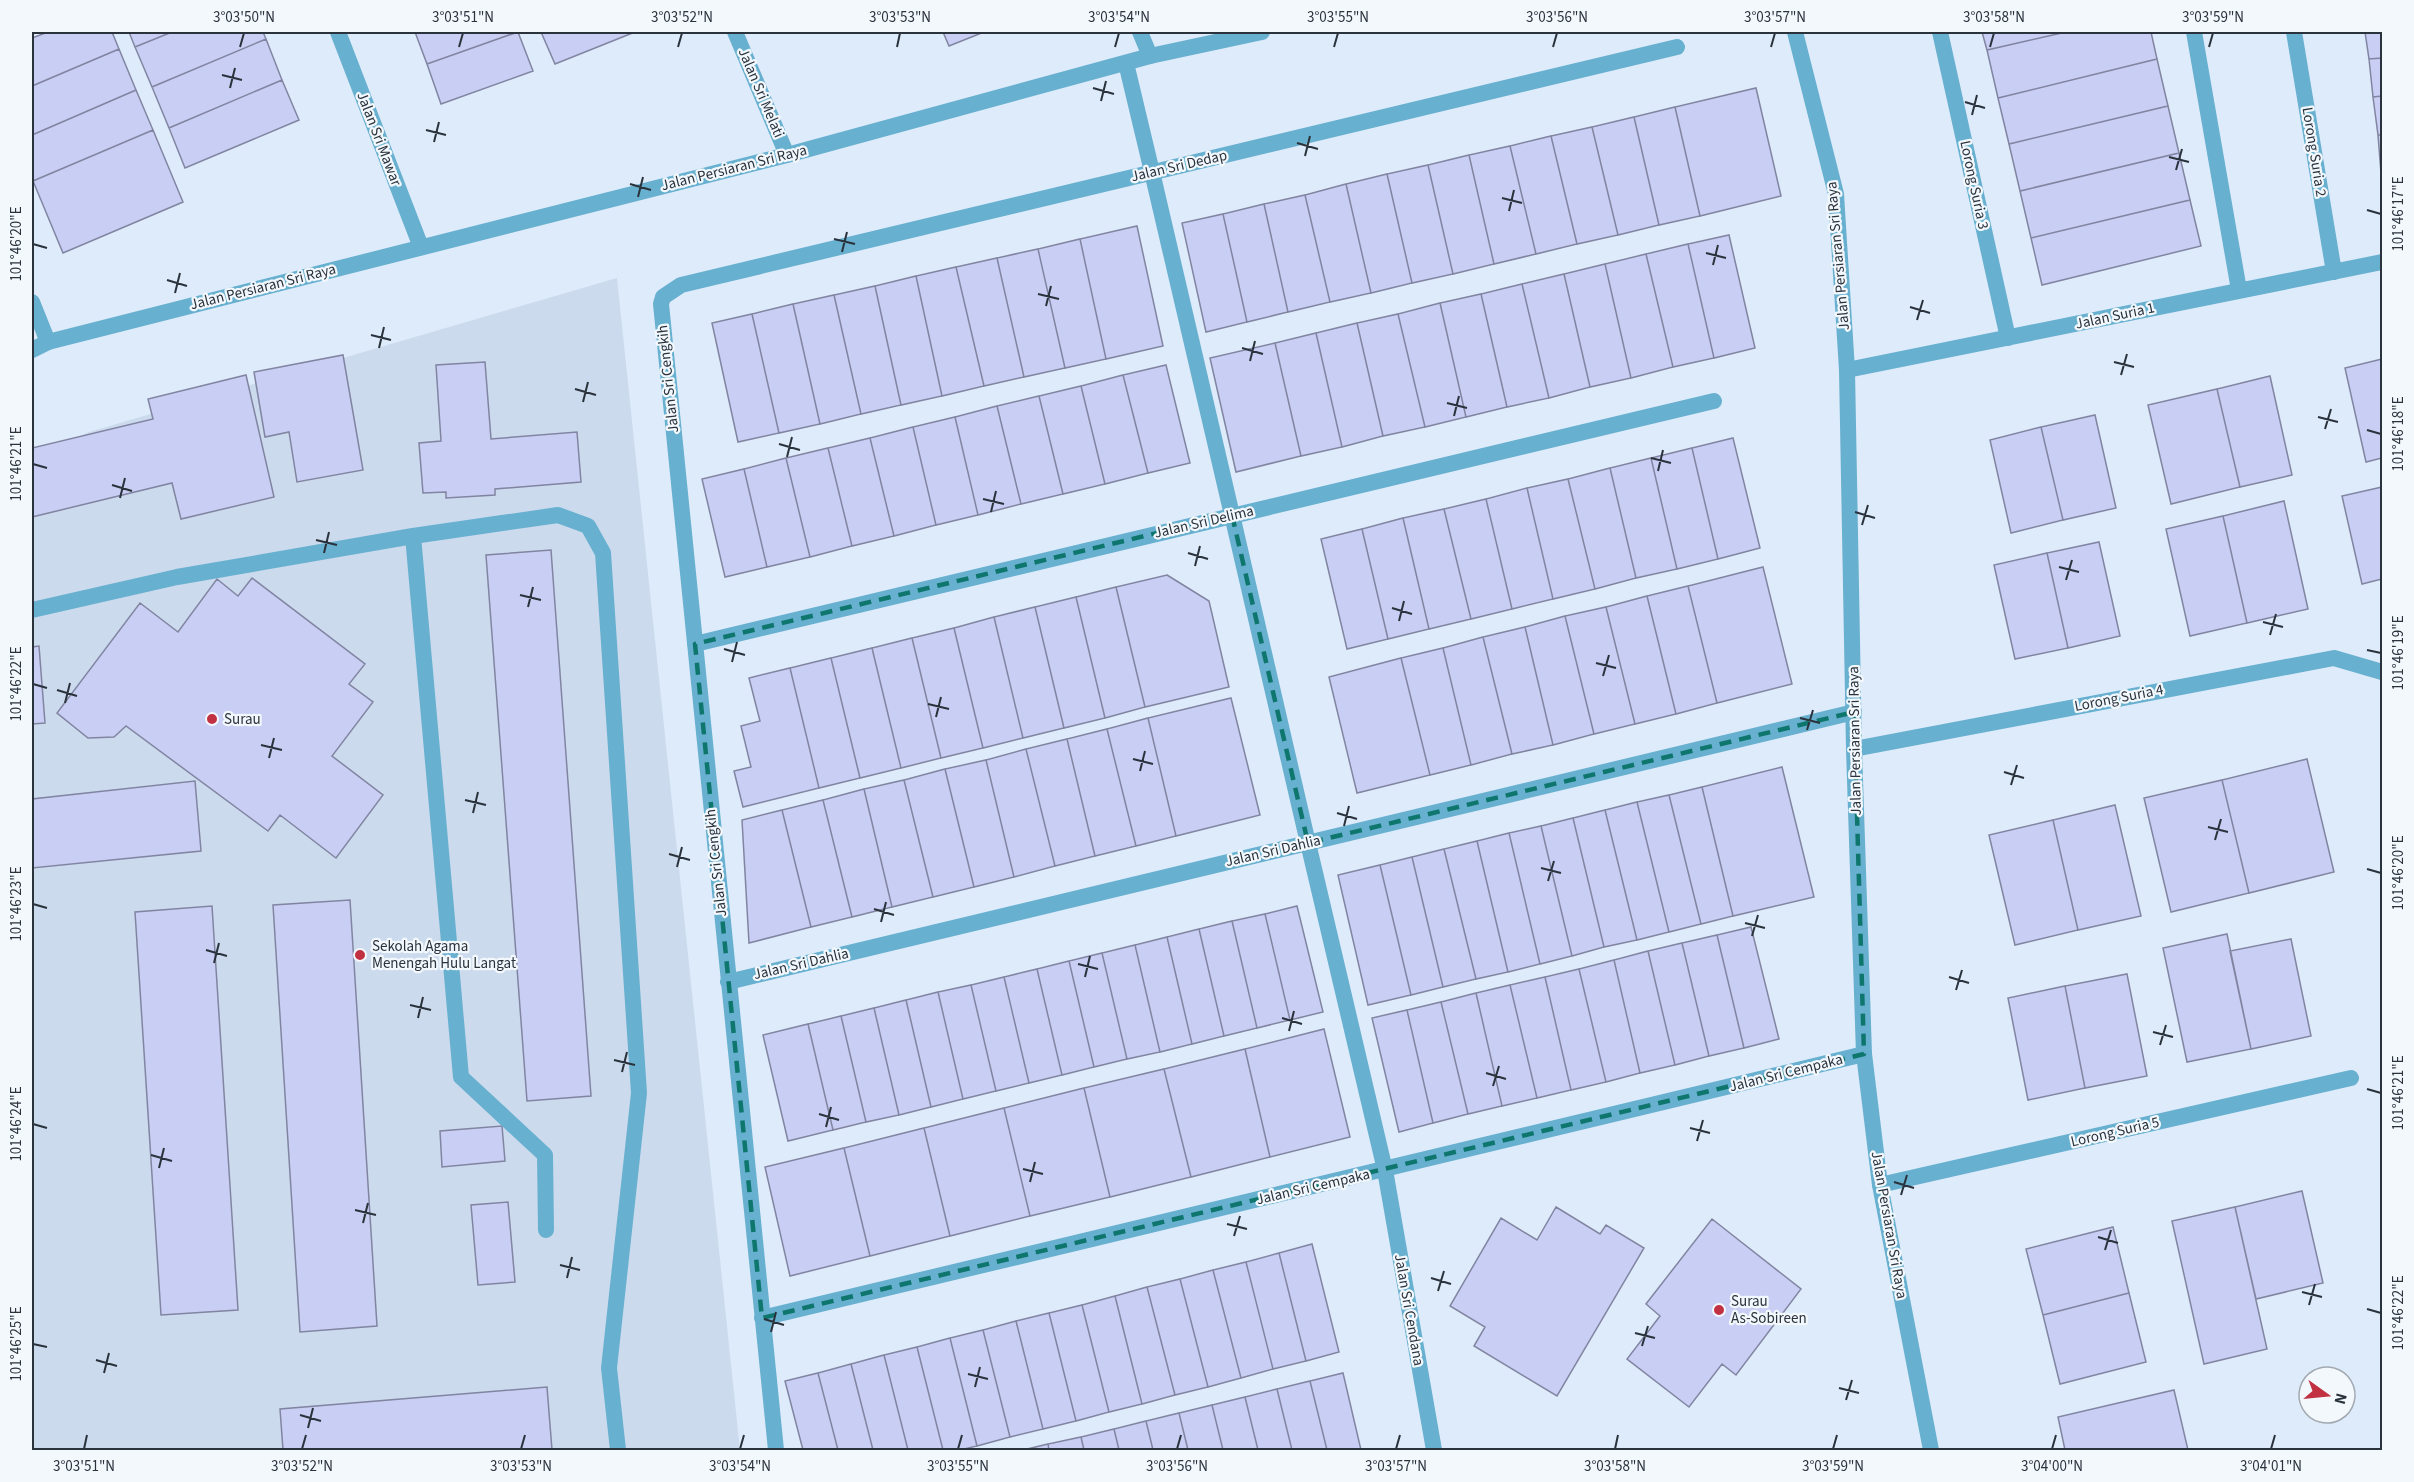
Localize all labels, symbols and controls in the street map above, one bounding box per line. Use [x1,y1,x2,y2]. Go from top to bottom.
text: 3°03'50"N [213,7,275,28]
text: 3°03'51"N [432,7,494,28]
text: 3°03'52"N [651,7,713,28]
text: 3°03'53"N [869,7,931,28]
text: 3°03'54"N [1088,7,1150,28]
text: 3°03'55"N [1307,7,1369,28]
text: 3°03'56"N [1526,7,1588,28]
text: 3°03'57"N [1744,7,1806,28]
text: 3°03'58"N [1963,7,2025,28]
text: 3°03'59"N [2182,7,2244,28]
street label: Jalan Sri Melati [733,45,789,141]
street label: Jalan Sri Mawar [351,89,407,190]
street label: Lorong Suria 2 [2297,106,2331,198]
street label: Lorong Suria 3 [1954,139,1994,231]
street label: Jalan Persiaran Sri Raya [659,140,809,196]
street label: Jalan Sri Dedap [1129,145,1229,187]
text: 101°46'17"E [2388,176,2409,252]
street label: Jalan Persiaran Sri Raya [1821,181,1855,331]
text: 101°46'20"E [6,206,27,282]
street label: Jalan Persiaran Sri Raya [188,259,338,315]
street label: Jalan Suria 1 [2073,297,2157,335]
street label: Jalan Sri Cengkih [652,324,684,434]
text: 101°46'18"E [2388,396,2409,472]
text: 101°46'21"E [6,426,27,502]
street label: Jalan Sri Delima [1152,500,1256,544]
text: 101°46'19"E [2388,615,2409,691]
text: 101°46'22"E [6,646,27,722]
street label: Jalan Persiaran Sri Raya [1843,666,1867,816]
street label: Lorong Suria 4 [2073,679,2166,717]
place label: Surau [224,709,261,730]
marker: Surau [205,712,219,726]
street label: Jalan Sri Cengkih [700,808,732,918]
street label: Jalan Sri Dahlia [1223,830,1323,872]
text: 101°46'20"E [2388,835,2409,911]
text: 101°46'23"E [6,866,27,942]
place label: Sekolah Agama Menengah Hulu Langat [372,936,516,974]
street label: Jalan Sri Dahlia [751,943,851,985]
marker: Sekolah Agama Menengah Hulu Langat [353,948,367,962]
street label: Jalan Sri Cempaka [1727,1049,1845,1097]
text: 101°46'21"E [2388,1055,2409,1131]
text: 101°46'24"E [6,1086,27,1162]
street label: Lorong Suria 5 [2069,1112,2161,1152]
street label: Jalan Persiaran Sri Raya [1866,1150,1912,1300]
street label: Jalan Sri Cempaka [1254,1164,1372,1210]
street label: Jalan Sri Cendana [1389,1252,1429,1368]
text: 101°46'22"E [2388,1275,2409,1351]
place label: Surau As-Sobireen [1731,1291,1807,1329]
marker: Surau As-Sobireen [1712,1303,1726,1317]
text: 101°46'25"E [6,1306,27,1382]
north arrow [2297,1365,2357,1425]
text: N [2329,1391,2353,1407]
text: 3°03'51"N [53,1456,115,1477]
text: 3°03'52"N [271,1456,333,1477]
text: 3°03'53"N [490,1456,552,1477]
text: 3°03'54"N [709,1456,771,1477]
text: 3°03'55"N [927,1456,989,1477]
text: 3°03'56"N [1146,1456,1208,1477]
text: 3°03'57"N [1365,1456,1427,1477]
text: 3°03'58"N [1584,1456,1646,1477]
text: 3°03'59"N [1802,1456,1864,1477]
text: 3°04'00"N [2021,1456,2083,1477]
text: 3°04'01"N [2240,1456,2302,1477]

